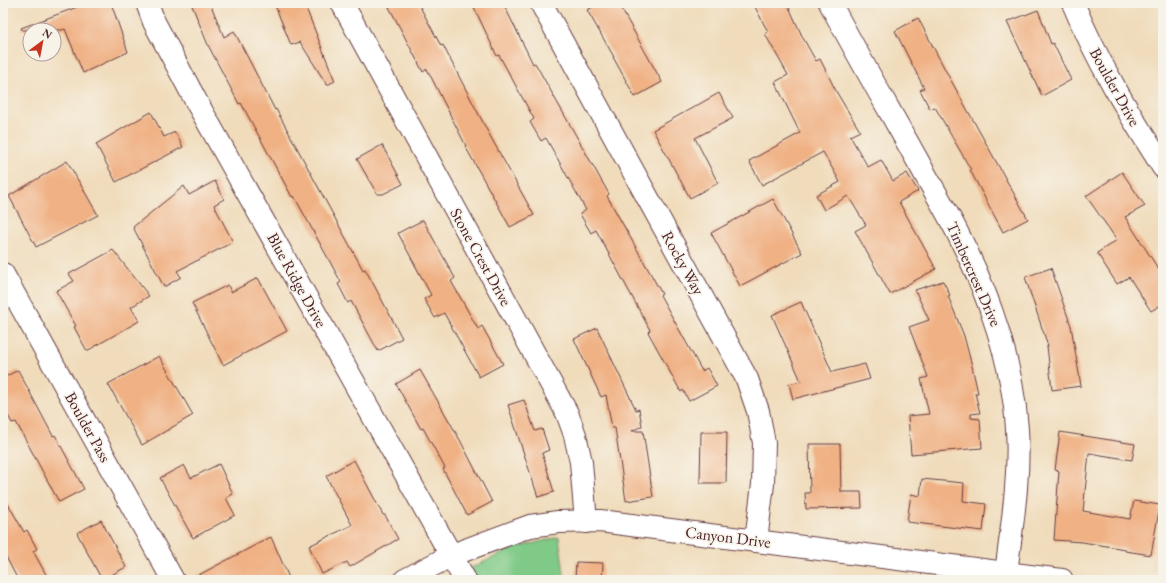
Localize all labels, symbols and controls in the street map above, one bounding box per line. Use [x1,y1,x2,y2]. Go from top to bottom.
north arrow [22,22,62,62]
text: N [40,25,55,42]
street label: Boulder Drive [1085,44,1145,130]
street label: Stone Crest Drive [445,204,517,310]
street label: Timbercrest Drive [942,218,1006,330]
street label: Rocky Way [657,227,710,299]
street label: Blue Ridge Drive [262,229,332,331]
street label: Boulder Pass [60,388,116,466]
street label: Canyon Drive [684,521,772,553]

